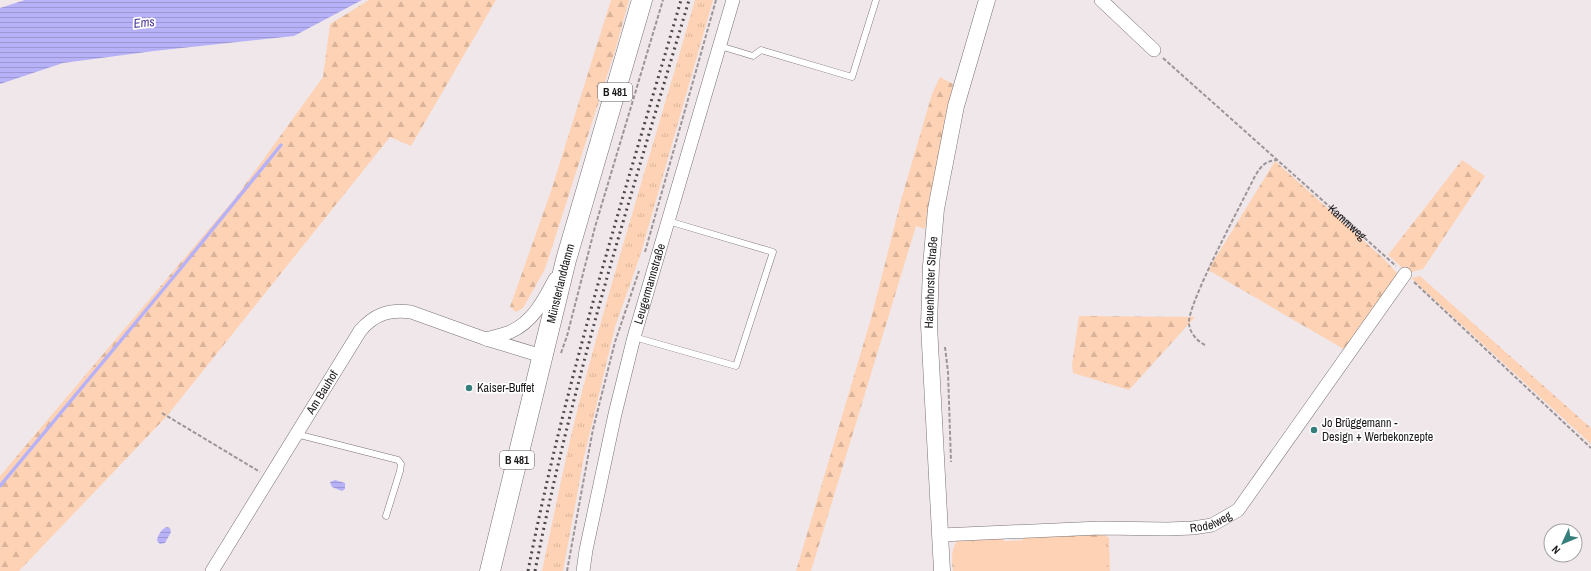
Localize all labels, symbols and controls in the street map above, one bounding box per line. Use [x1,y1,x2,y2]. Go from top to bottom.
water label: Ems [133,13,156,32]
road number: B 481 [598,83,632,101]
street label: Kammweg [1325,201,1370,244]
street label: Hauenhorster Straße [921,236,942,329]
street label: Münsterlanddamm [543,242,578,325]
street label: Leugermannstraße [630,242,669,326]
street label: Am Bauhof [302,367,342,418]
place label: Kaiser-Buffet [477,380,535,396]
marker: Kaiser-Buffet [464,383,474,393]
place label: Jo Brüggemann - Design + Werbekonzepte [1322,415,1433,445]
marker: Jo Brüggemann - Design + Werbekonzepte [1309,425,1319,435]
road number: B 481 [500,451,534,469]
street label: Rodelweg [1189,507,1235,536]
north arrow [1543,523,1583,563]
text: N [1549,543,1563,557]

